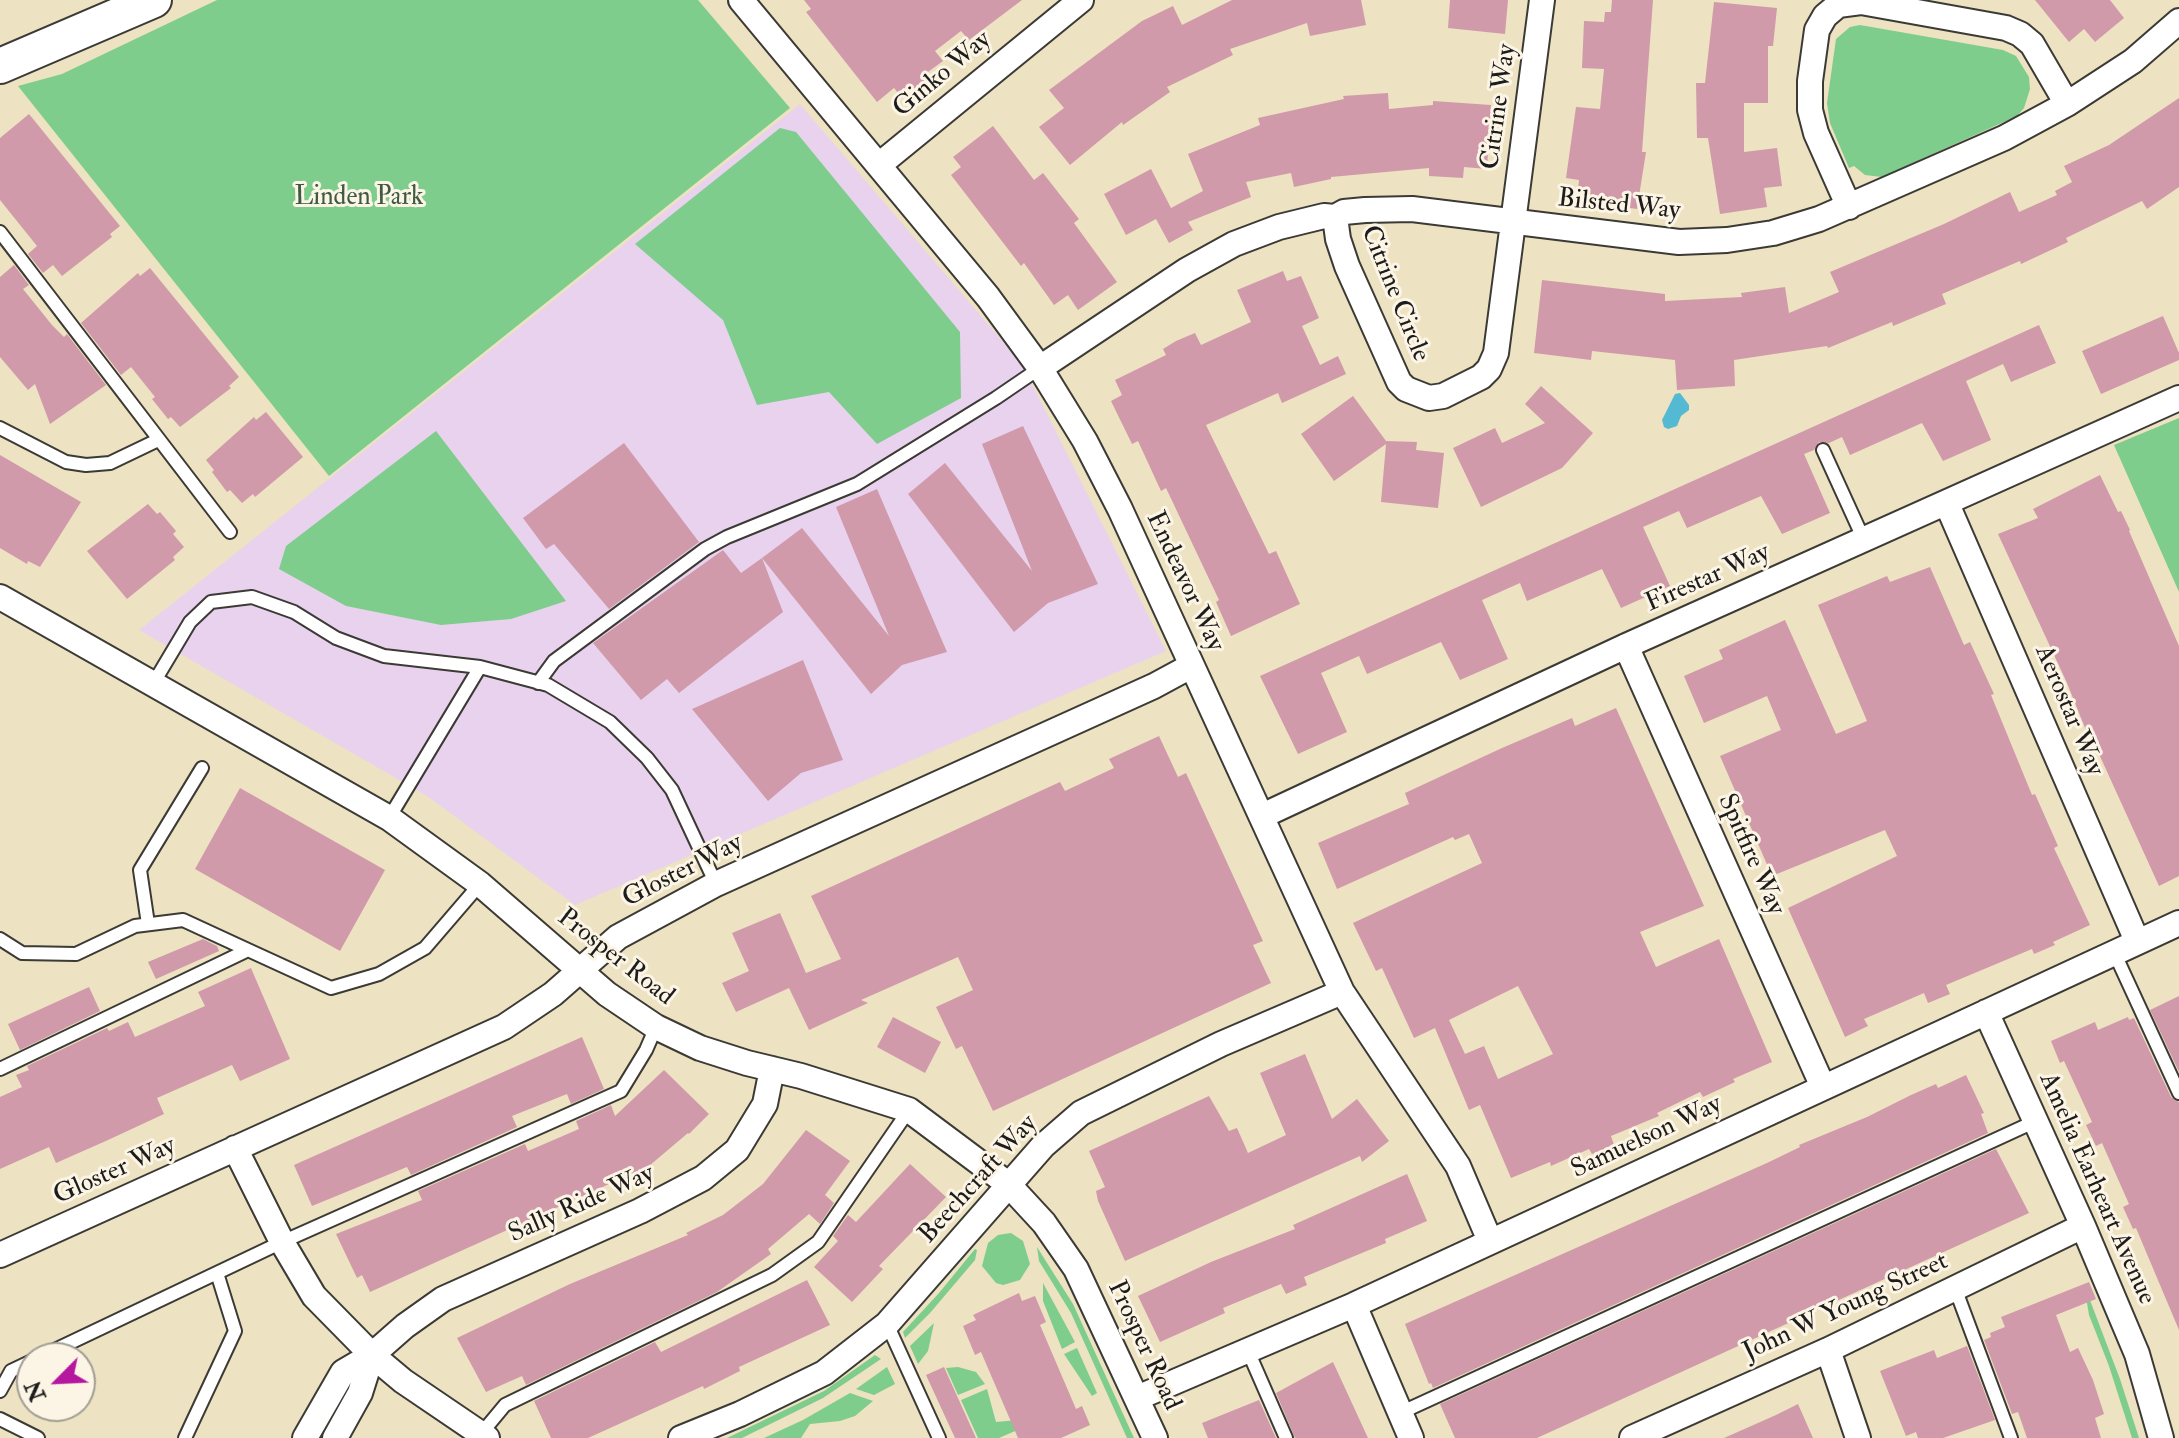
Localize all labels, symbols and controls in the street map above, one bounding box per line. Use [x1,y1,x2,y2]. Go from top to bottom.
street label: Ginko Way [888,25,998,125]
street label: Citrine Way [1476,42,1524,172]
park label: Linden Park [295,182,423,214]
street label: Bilsted Way [1556,184,1682,228]
street label: Citrine Circle [1353,222,1435,366]
street label: Endeavor Way [1138,507,1230,657]
street label: Firestar Way [1641,538,1775,620]
street label: Aerostar Way [2027,641,2109,781]
street label: Spitfire Way [1710,790,1790,920]
street label: Gloster Way [618,829,748,915]
street label: Prosper Road [550,903,680,1013]
street label: Amelia Earheart Avenue [2031,1068,2161,1310]
street label: Samuelson Way [1567,1090,1727,1186]
street label: Beechcraft Way [913,1109,1045,1251]
street label: Gloster Way [49,1131,181,1213]
street label: Sally Ride Way [504,1159,660,1251]
street label: John W Young Street [1739,1247,1953,1369]
street label: Prosper Road [1099,1276,1187,1416]
north arrow [16,1342,96,1422]
text: N [19,1376,53,1406]

